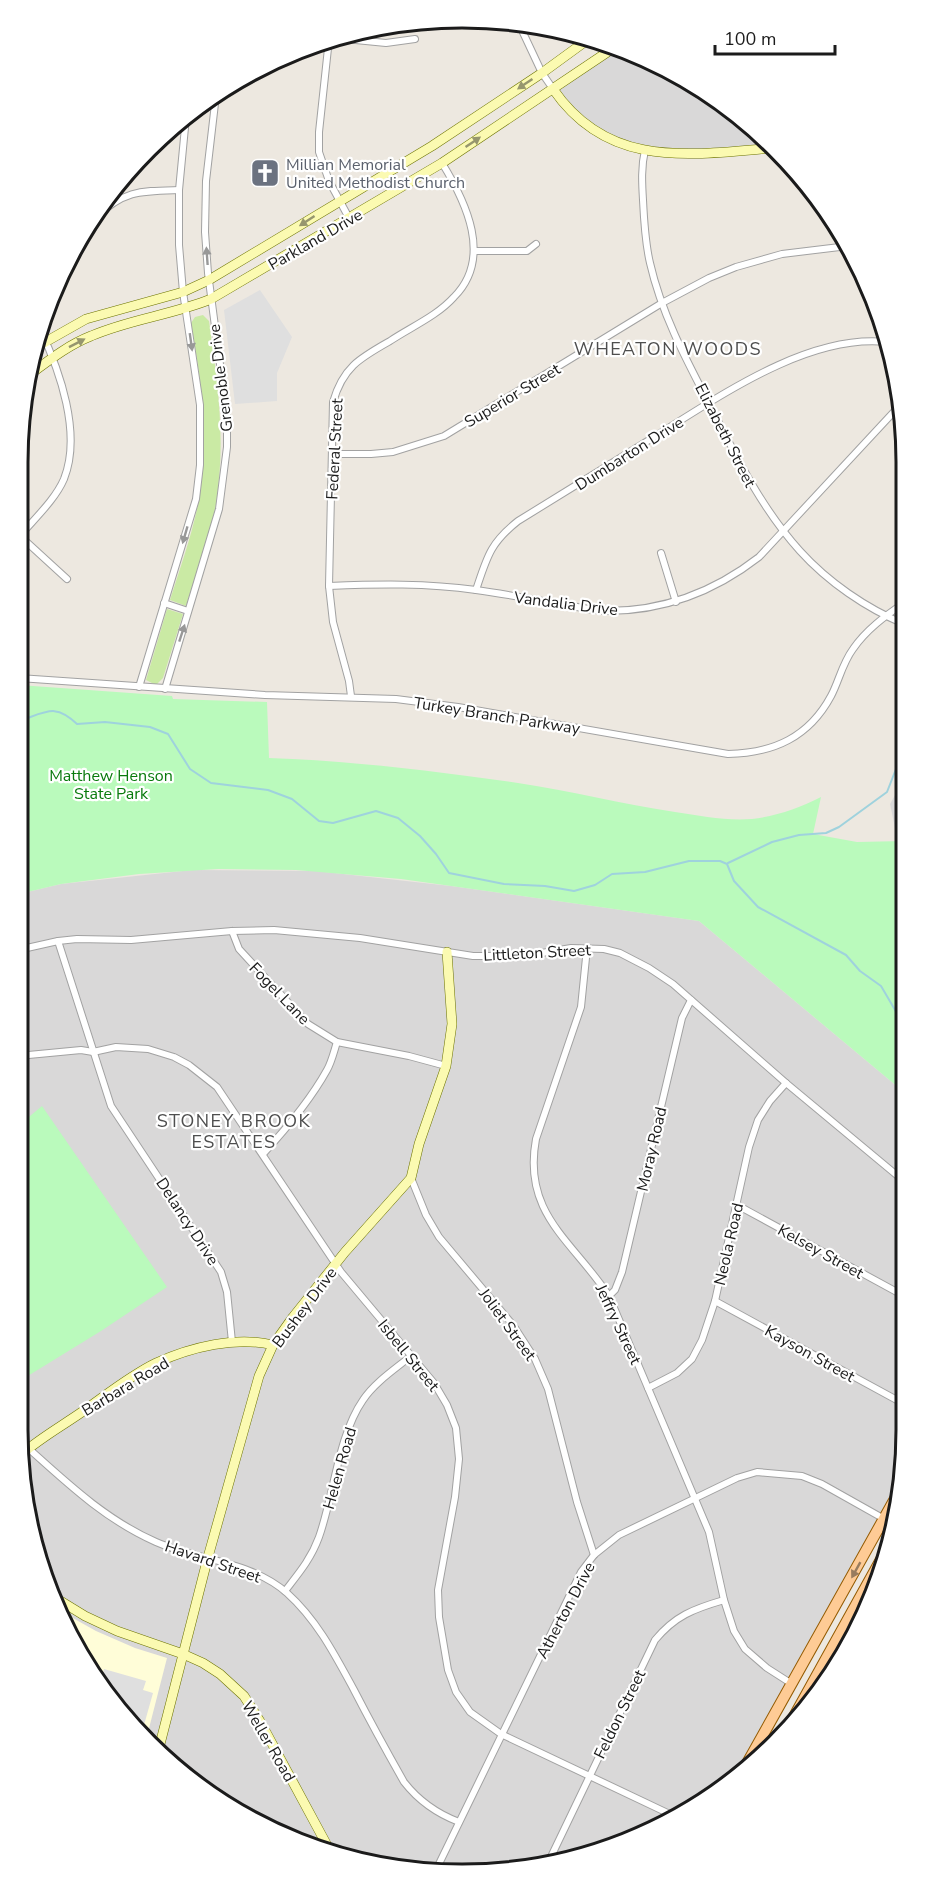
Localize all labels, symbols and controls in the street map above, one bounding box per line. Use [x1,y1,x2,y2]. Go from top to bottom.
scale bar [715,18,835,56]
text: 100 m [724,27,776,51]
one-way arrow [517,78,533,89]
one-way arrow [465,137,481,148]
place label: Millian Memorial United Methodist Church [286,154,465,194]
church icon: Millian Memorial United Methodist Church [249,157,281,189]
street label: Parkland Drive [264,204,367,276]
one-way arrow [298,216,315,227]
one-way arrow [202,247,211,266]
street label: Grenoble Drive [203,323,239,433]
one-way arrow [186,333,195,352]
district label: WHEATON WOODS [574,337,762,361]
one-way arrow [68,338,86,348]
street label: Superior Street [460,358,565,433]
street label: Elizabeth Street [689,380,761,492]
street label: Federal Street [321,397,349,500]
street label: Dumbarton Drive [571,412,688,496]
one-way arrow [180,526,189,544]
street label: Vandalia Drive [512,587,619,621]
one-way arrow [177,624,187,642]
street label: Turkey Branch Parkway [412,692,582,740]
park label: Matthew Henson State Park [49,765,173,805]
street label: Littleton Street [483,939,592,967]
street label: Fogel Lane [244,958,315,1030]
street label: Moray Road [632,1105,672,1194]
district label: STONEY BROOK ESTATES [157,1109,311,1154]
street label: Delancy Drive [151,1173,224,1270]
street label: Neola Road [709,1201,749,1288]
street label: Kelsey Street [774,1219,868,1285]
street label: Bushey Drive [267,1263,342,1352]
street label: Jeffry Street [589,1280,646,1369]
street label: Joliet Street [473,1283,541,1366]
street label: Isbell Street [372,1315,444,1397]
street label: Kayson Street [760,1320,859,1388]
street label: Barbara Road [78,1352,173,1422]
street label: Helen Road [318,1425,362,1512]
street label: Havard Street [162,1535,264,1589]
street label: Atherton Drive [531,1558,601,1663]
one-way arrow [851,1562,861,1579]
street label: Feldon Street [589,1666,651,1763]
street label: Weller Road [236,1697,300,1786]

